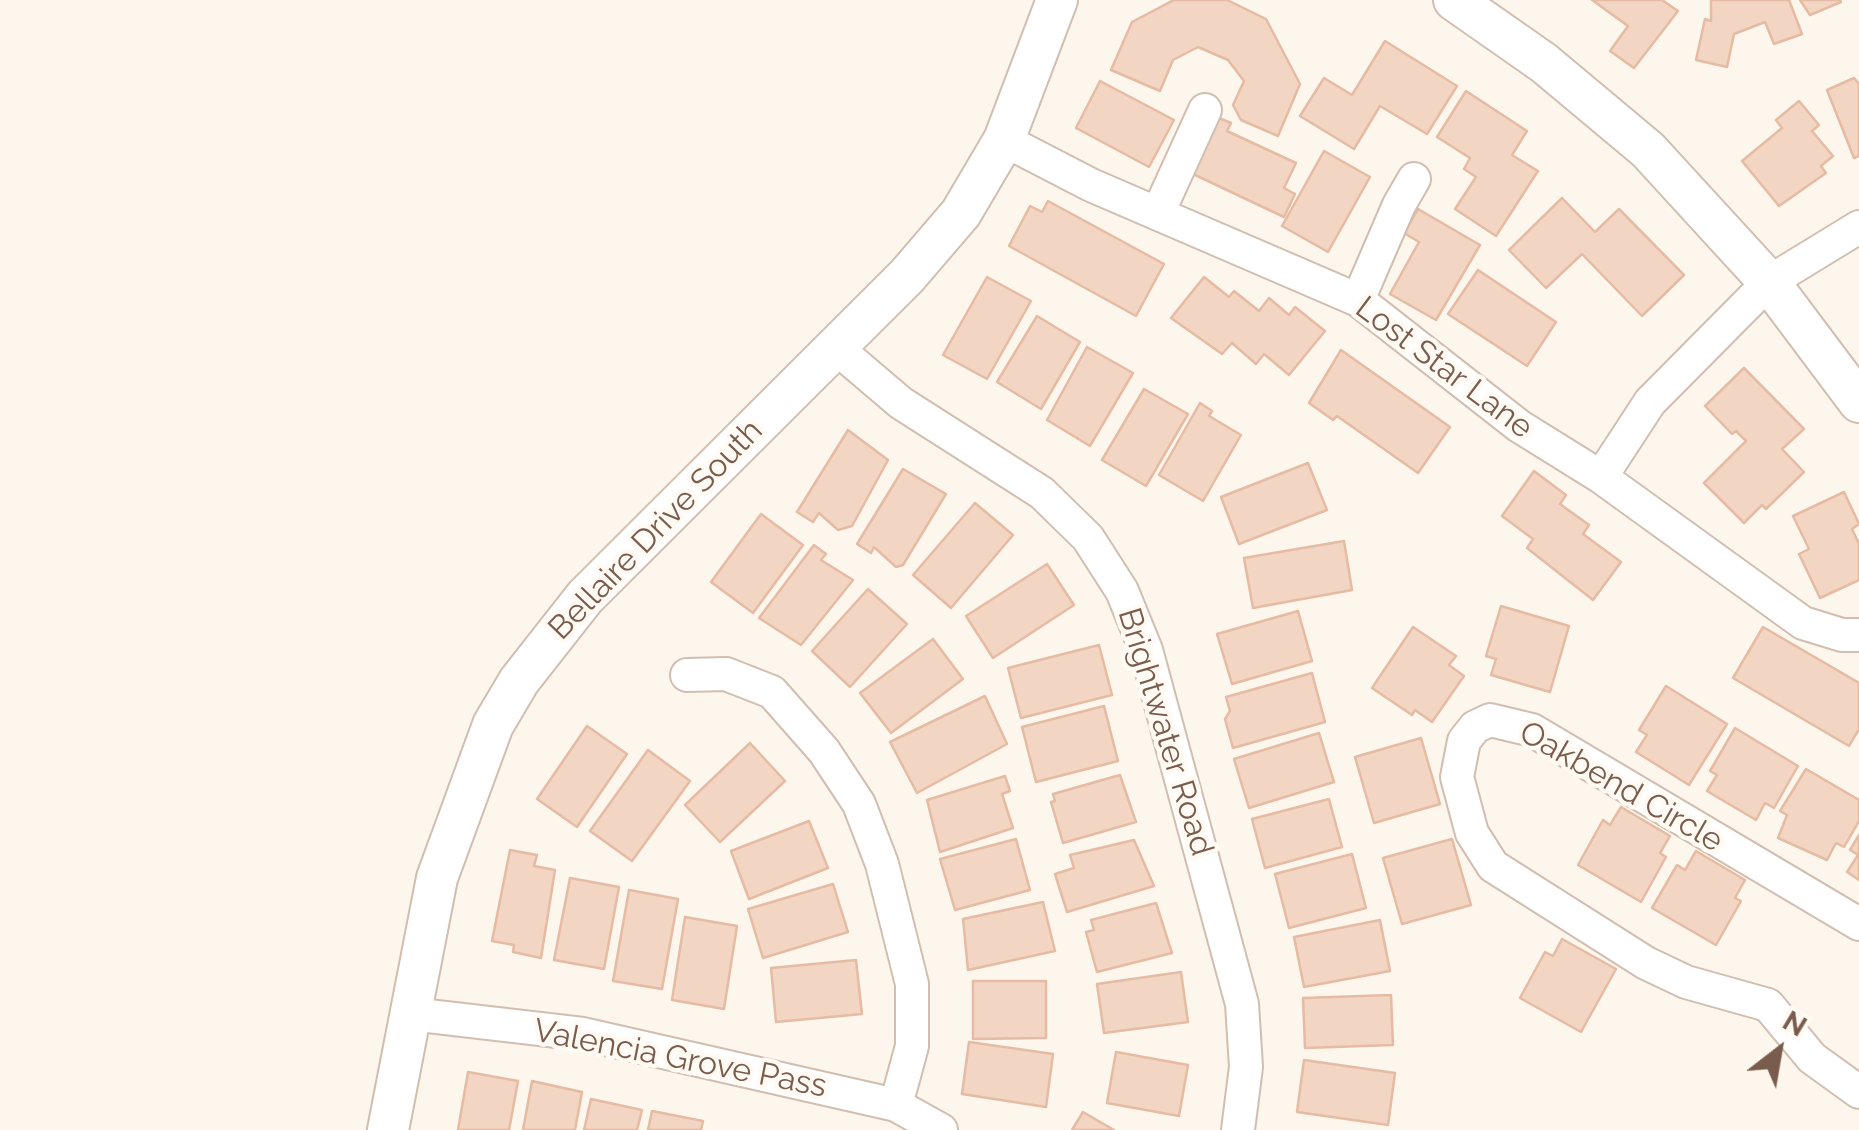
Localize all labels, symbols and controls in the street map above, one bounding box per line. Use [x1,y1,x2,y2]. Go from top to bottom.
street label: Lost Star Lane [1348,289,1540,447]
street label: Bellaire Drive South [541,412,771,648]
street label: Brightwater Road [1109,604,1221,860]
street label: Oakbend Circle [1513,713,1729,861]
north arrow [1729,1000,1829,1100]
text: N [1777,1004,1812,1044]
street label: Valencia Grove Pass [530,1012,830,1106]

